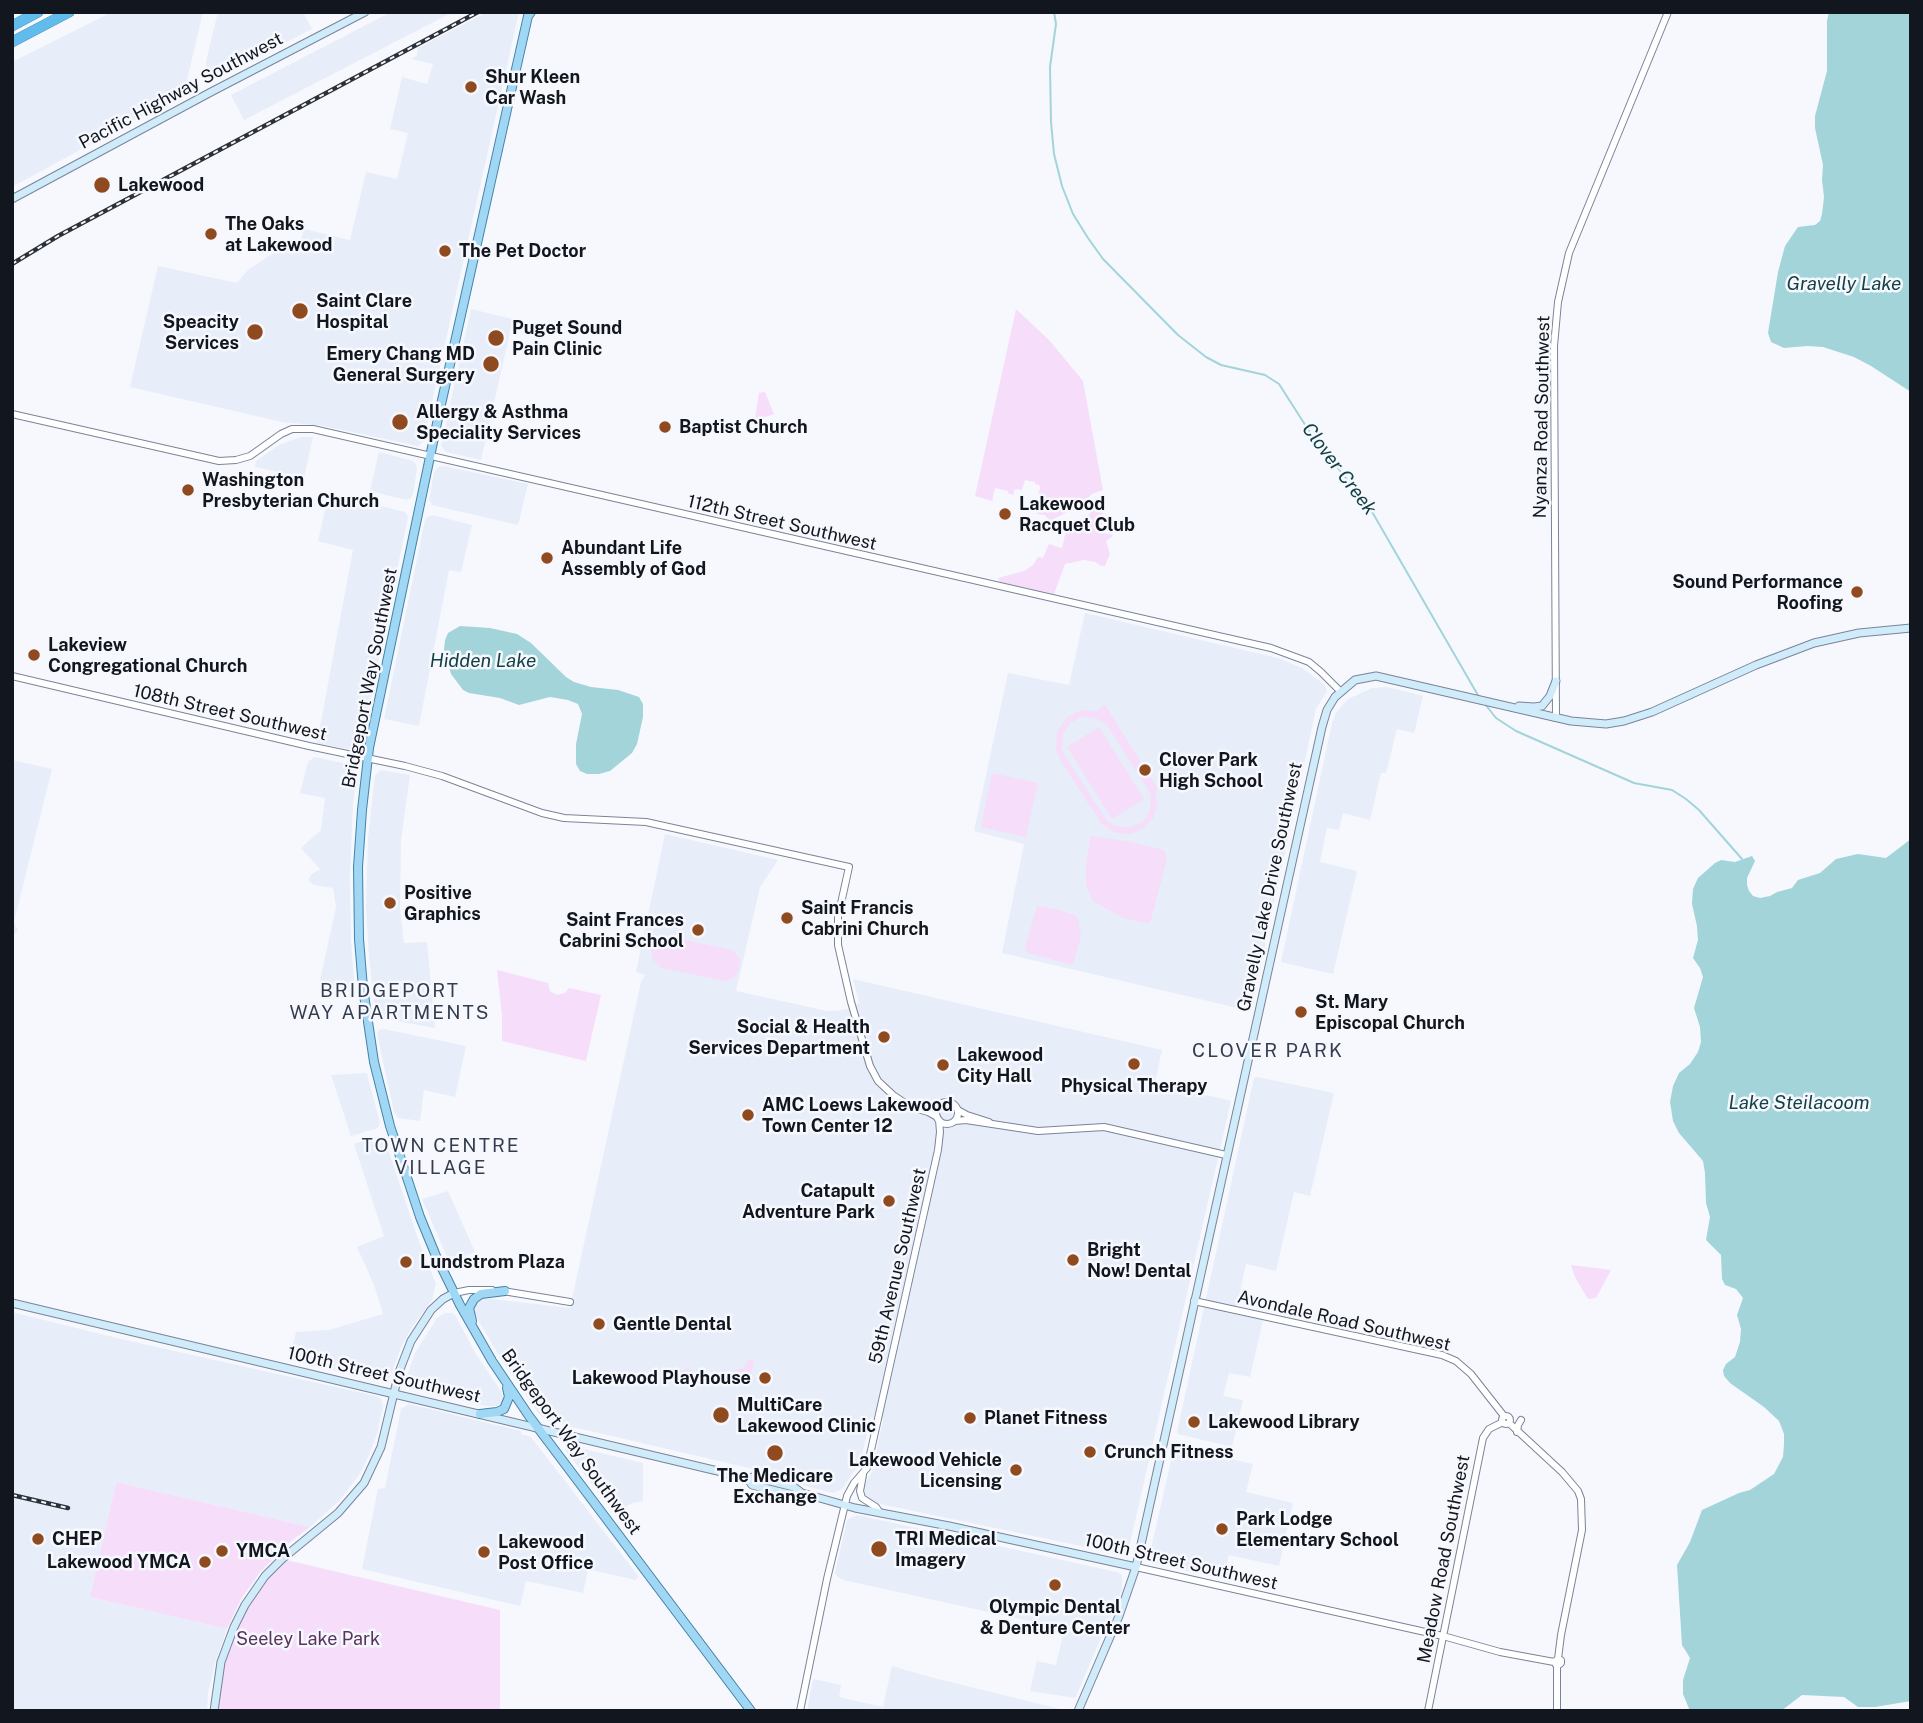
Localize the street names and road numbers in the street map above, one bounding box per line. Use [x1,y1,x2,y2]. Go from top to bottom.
street label: Pacific Highway Southwest [75,28,287,154]
street label: Nyanza Road Southwest [1529,315,1555,519]
street label: 112th Street Southwest [685,491,879,555]
street label: Bridgeport Way Southwest [338,566,402,790]
street label: 108th Street Southwest [131,680,329,746]
street label: Gravelly Lake Drive Southwest [1233,760,1307,1014]
street label: 59th Avenue Southwest [865,1166,931,1366]
street label: Avondale Road Southwest [1235,1286,1453,1356]
street label: 100th Street Southwest [285,1342,483,1408]
street label: Bridgeport Way Southwest [496,1345,646,1539]
street label: Meadow Road Southwest [1413,1453,1475,1665]
street label: 100th Street Southwest [1082,1529,1280,1595]

